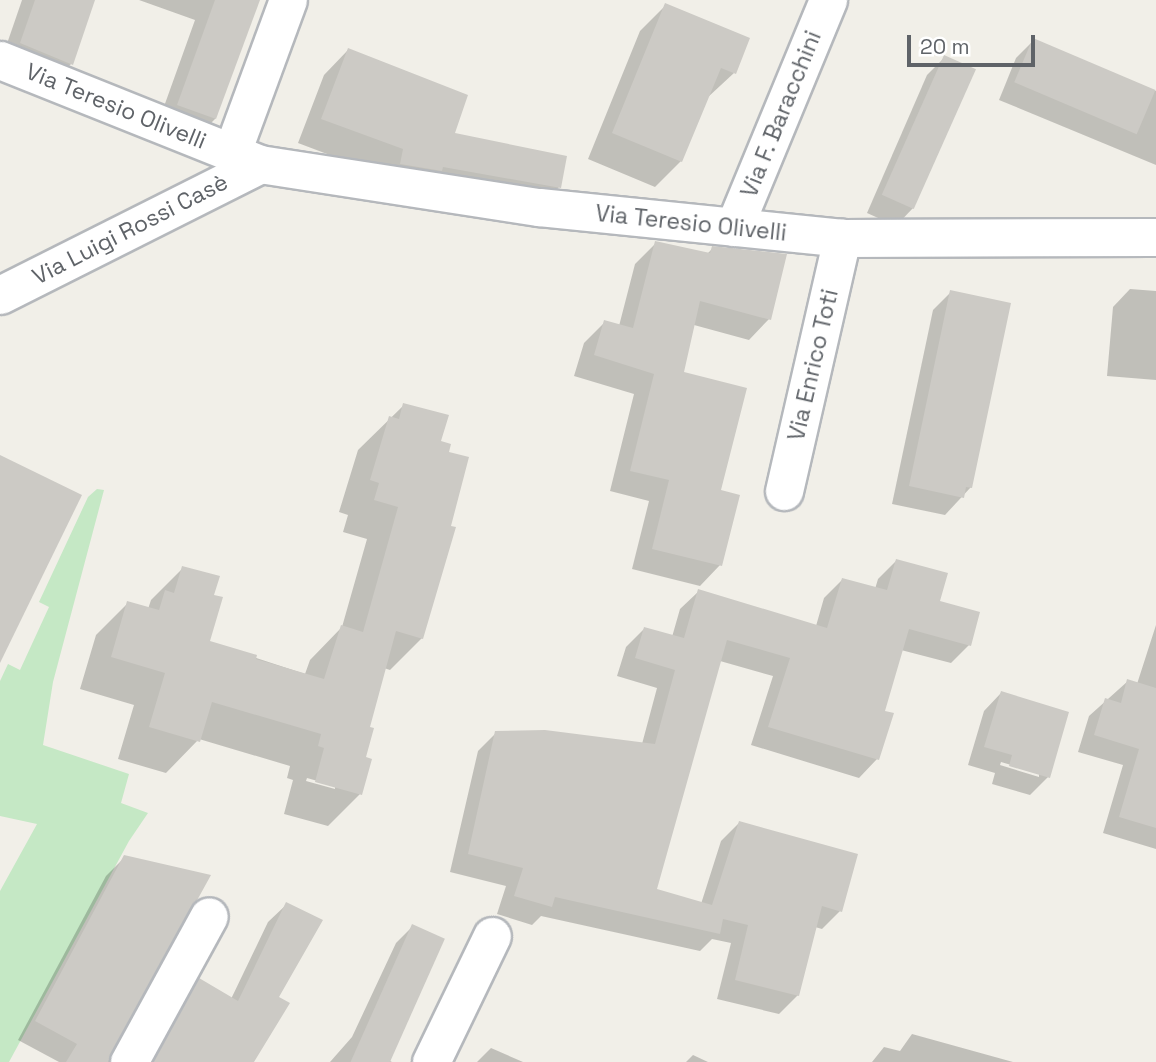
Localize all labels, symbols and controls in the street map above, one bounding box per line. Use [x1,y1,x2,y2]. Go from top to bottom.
scale bar [911,21,1039,65]
street label: Via F. Baracchini [735,26,827,202]
text: 20 m [920,33,970,60]
street label: Via Teresio Olivelli [21,57,211,155]
street label: Via Luigi Rossi Casè [28,168,232,290]
street label: Via Teresio Olivelli [594,199,788,247]
street label: Via Enrico Toti [782,286,844,444]

